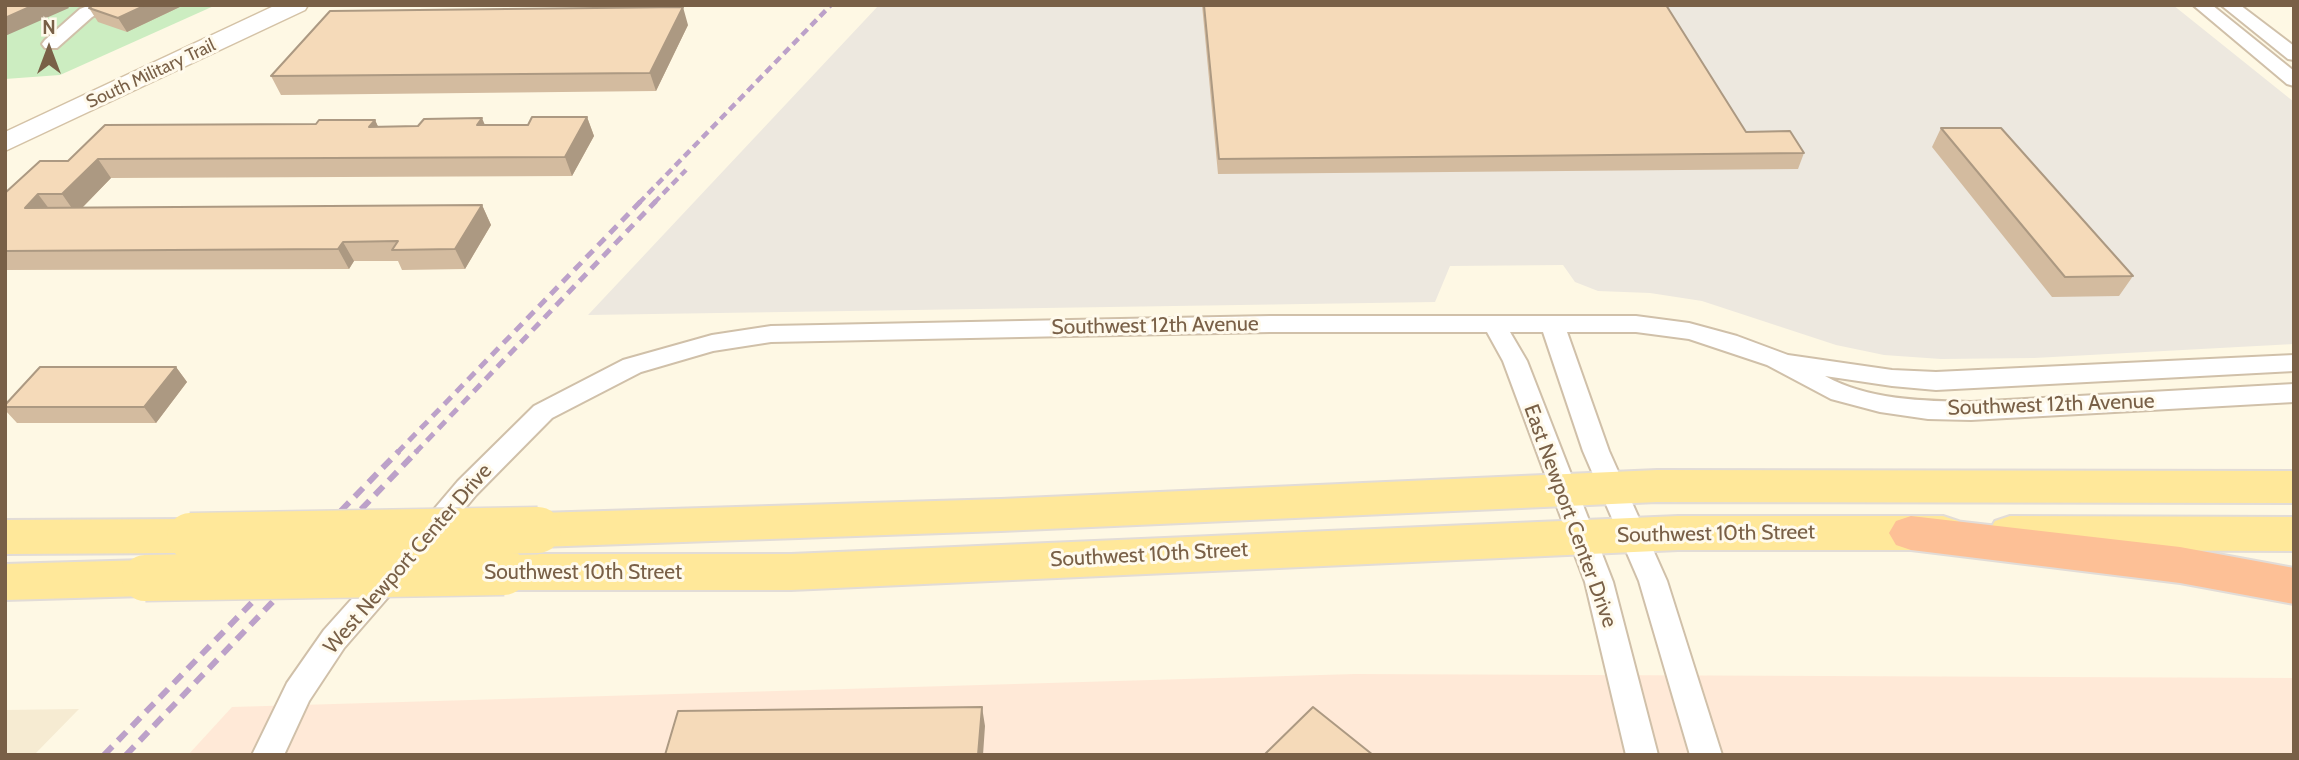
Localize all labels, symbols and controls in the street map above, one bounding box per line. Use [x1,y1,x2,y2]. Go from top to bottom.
north arrow [14,14,84,84]
text: N [42,16,56,39]
street label: South Military Trail [83,35,219,113]
street label: Southwest 12th Avenue [1051,312,1259,340]
street label: Southwest 12th Avenue [1947,389,2155,421]
street label: East Newport Center Drive [1518,401,1622,631]
street label: West Newport Center Drive [319,459,497,659]
street label: Southwest 10th Street [1617,520,1815,548]
street label: Southwest 10th Street [1049,537,1249,573]
street label: Southwest 10th Street [484,560,682,586]

